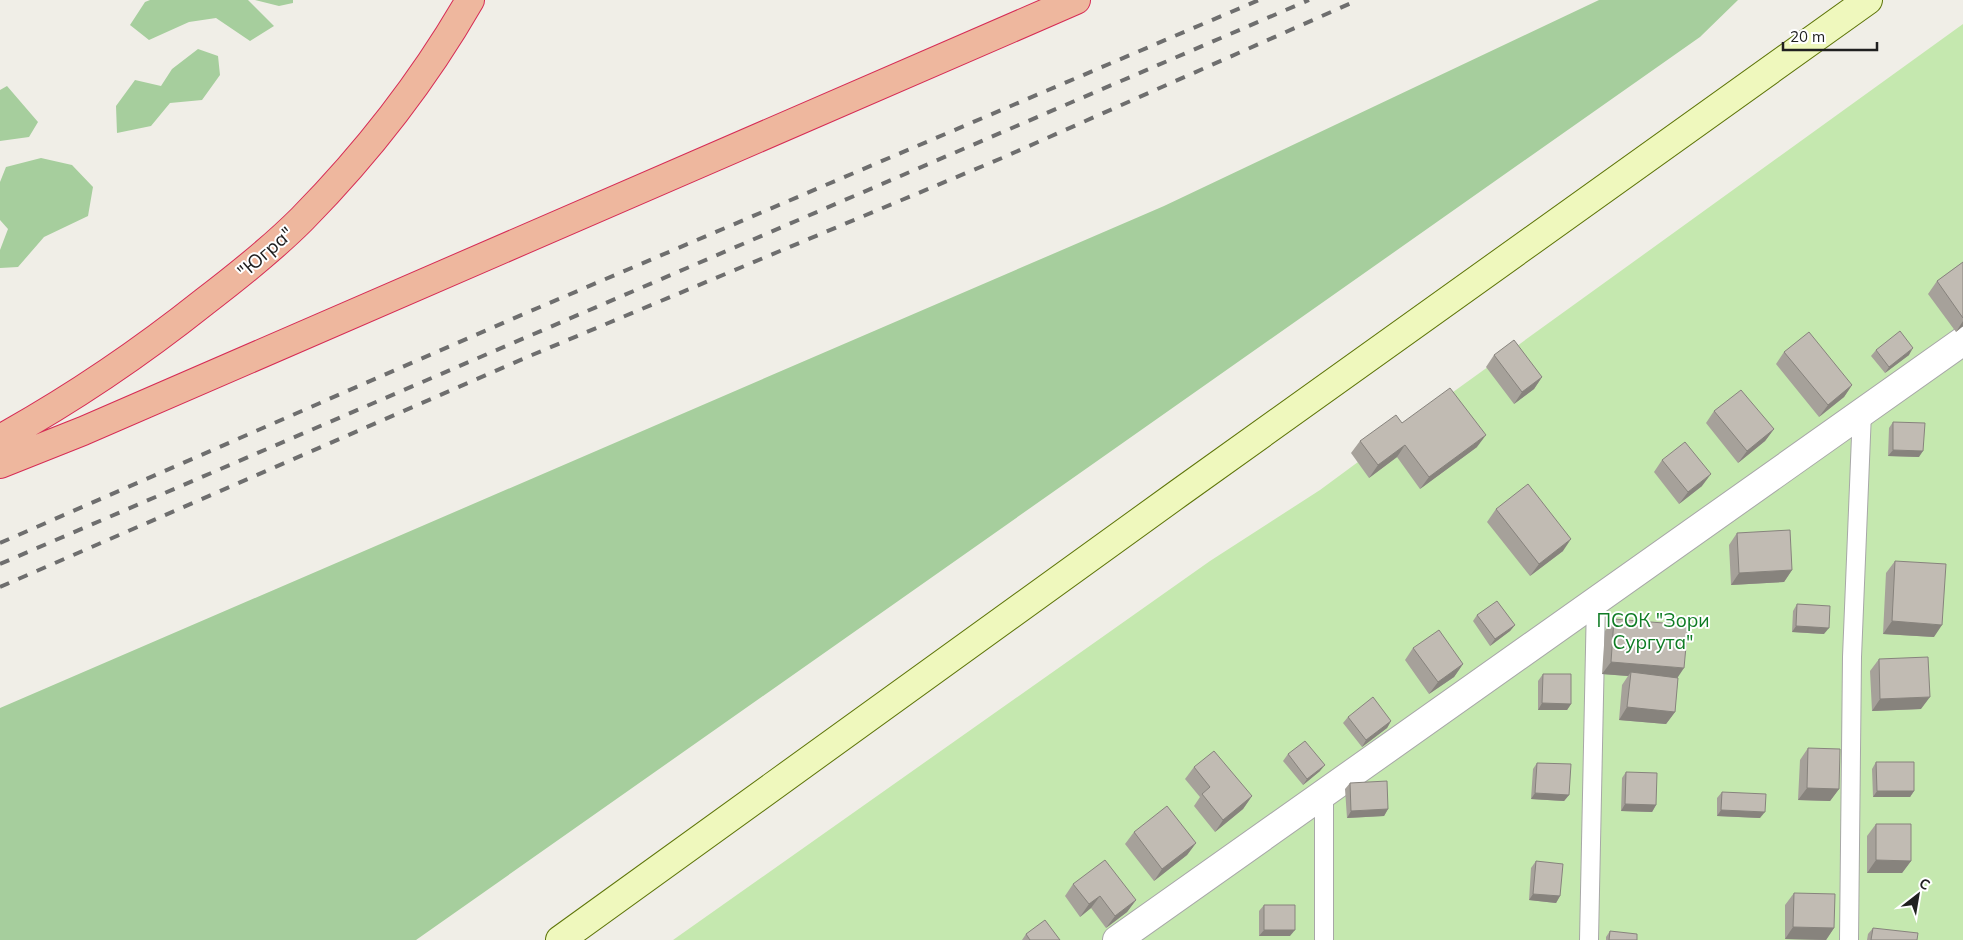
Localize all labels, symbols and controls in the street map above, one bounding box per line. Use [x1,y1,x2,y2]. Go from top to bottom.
scale bar [1783,20,1877,52]
text: 20 m [1790,27,1825,46]
street label: "Югра" [232,221,298,283]
park label: ПСОК "Зори Сургута" [1596,608,1710,654]
north arrow [1893,870,1943,920]
text: С [1916,874,1933,894]

